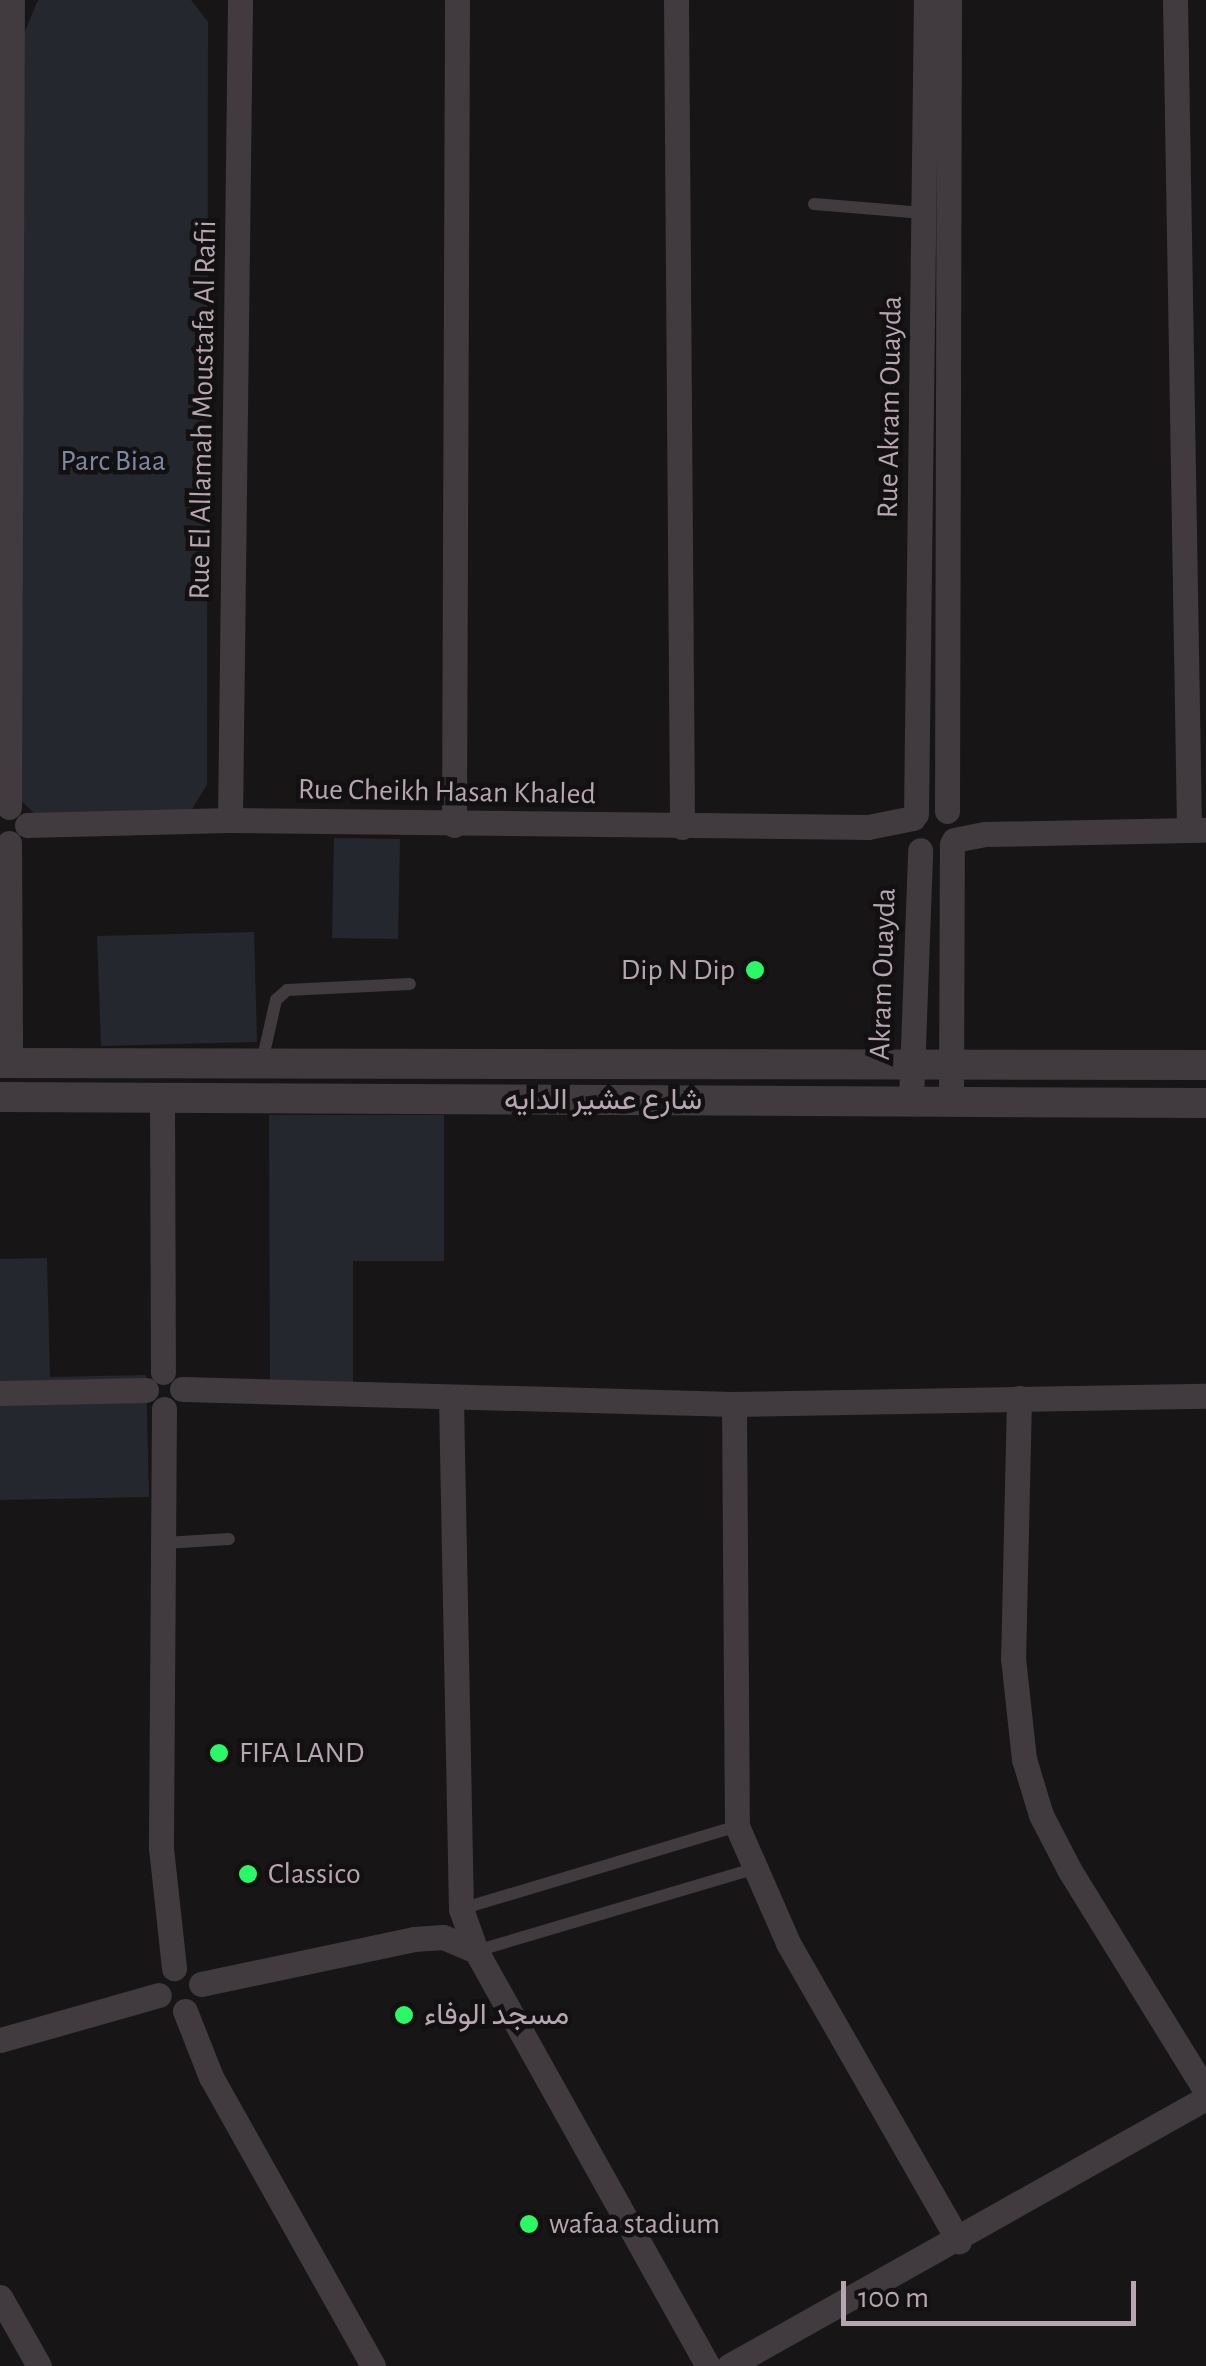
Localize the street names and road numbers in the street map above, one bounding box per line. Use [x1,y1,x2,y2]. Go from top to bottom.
street label: Rue El Allamah Moustafa Al Rafii [182,220,224,600]
street label: Rue Akram Ouayda [870,295,910,519]
street label: Rue Cheikh Hasan Khaled [298,771,596,813]
street label: Akram Ouayda [862,887,904,1061]
street label: شارع عشير الدايه [504,1082,702,1118]

